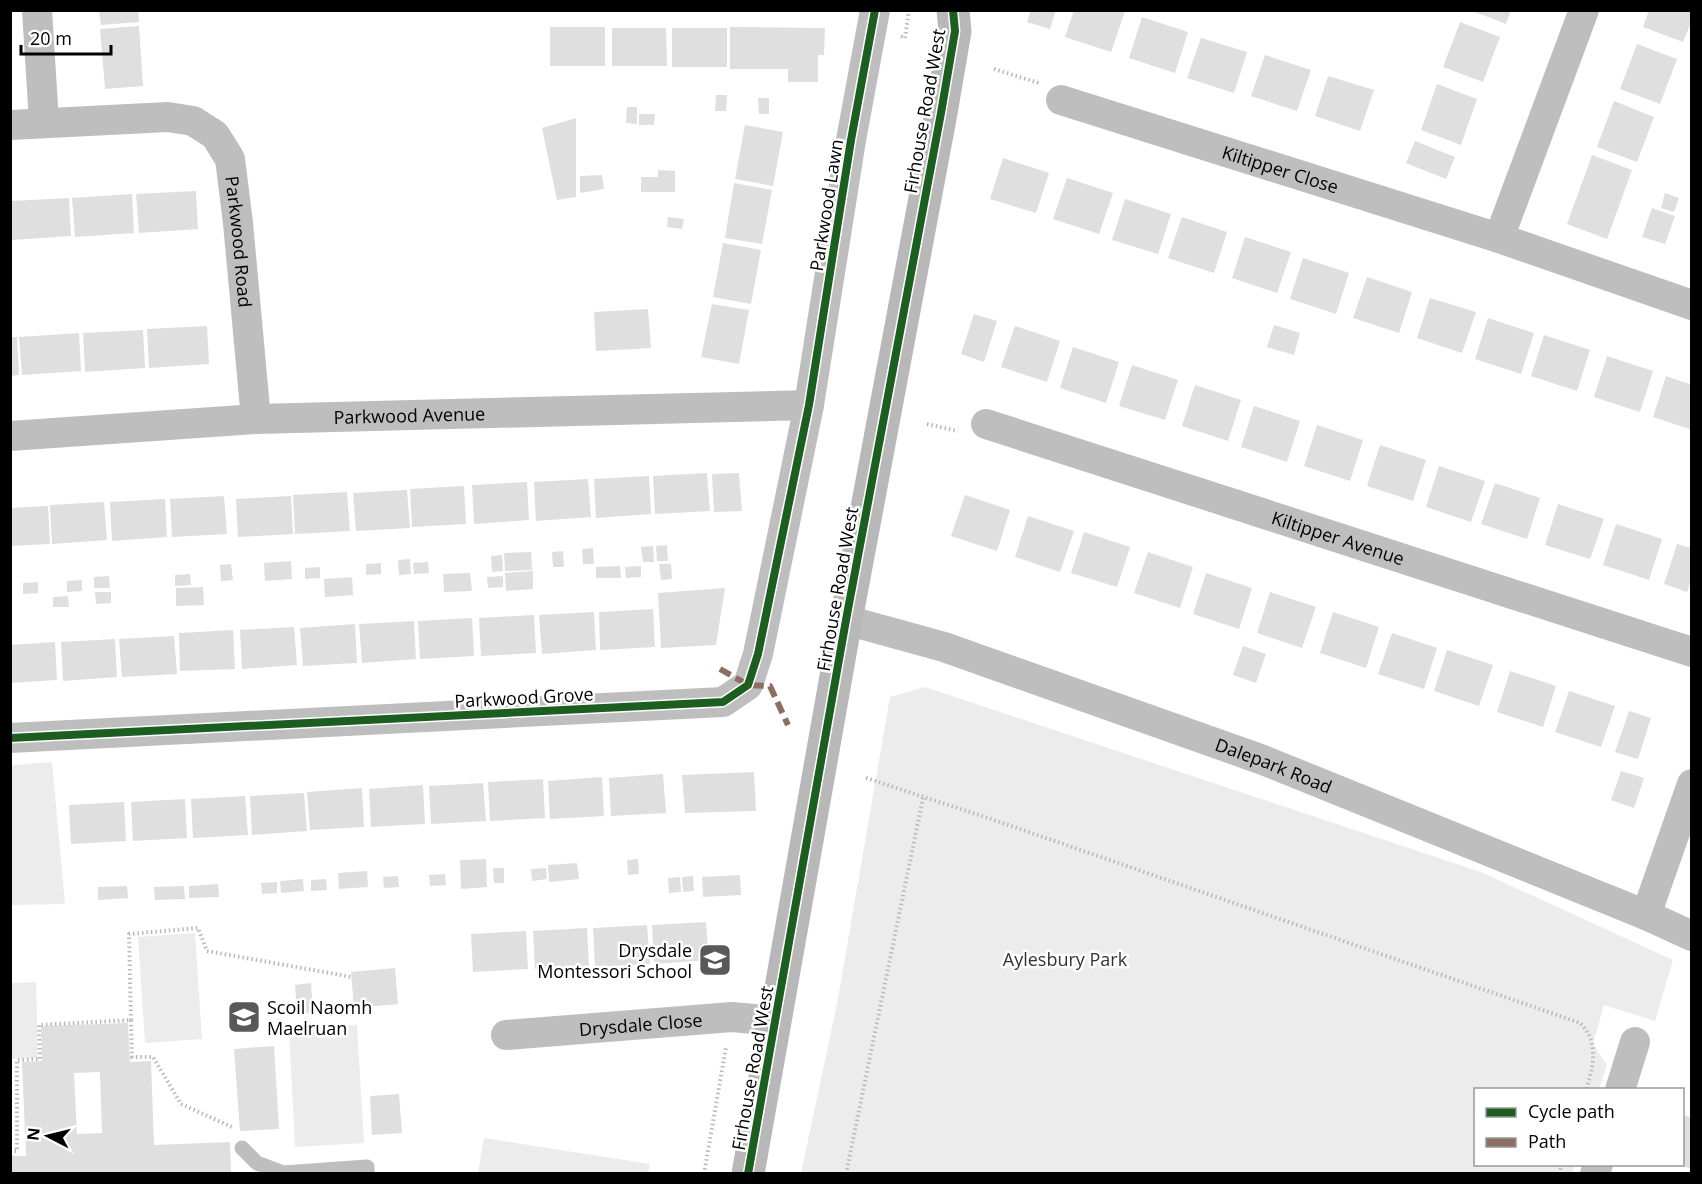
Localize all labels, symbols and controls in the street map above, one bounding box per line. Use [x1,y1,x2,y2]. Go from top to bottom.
scale bar [21,18,111,56]
text: 20 m [30,26,72,50]
street label: Firhouse Road West [898,27,950,195]
street label: Parkwood Lawn [804,137,848,273]
street label: Kiltipper Close [1219,140,1342,199]
street label: Parkwood Road [220,175,258,308]
street label: Parkwood Avenue [333,401,485,429]
street label: Firhouse Road West [811,505,863,673]
street label: Kiltipper Avenue [1269,505,1407,570]
street label: Parkwood Grove [454,681,594,713]
street label: Dalepark Road [1212,732,1336,799]
place label: Drysdale Montessori School [537,938,692,983]
school or university icon: Drysdale Montessori School [697,942,733,978]
park label: Aylesbury Park [1003,947,1128,971]
street label: Firhouse Road West [726,984,778,1152]
place label: Scoil Naomh Maelruan [267,995,372,1040]
school or university icon: Scoil Naomh Maelruan [226,999,262,1035]
street label: Drysdale Close [578,1007,703,1041]
legend [1474,1088,1684,1166]
text: Cycle path [1528,1099,1615,1123]
north arrow [18,1106,78,1166]
text: N [21,1126,45,1142]
text: Path [1528,1129,1566,1153]

